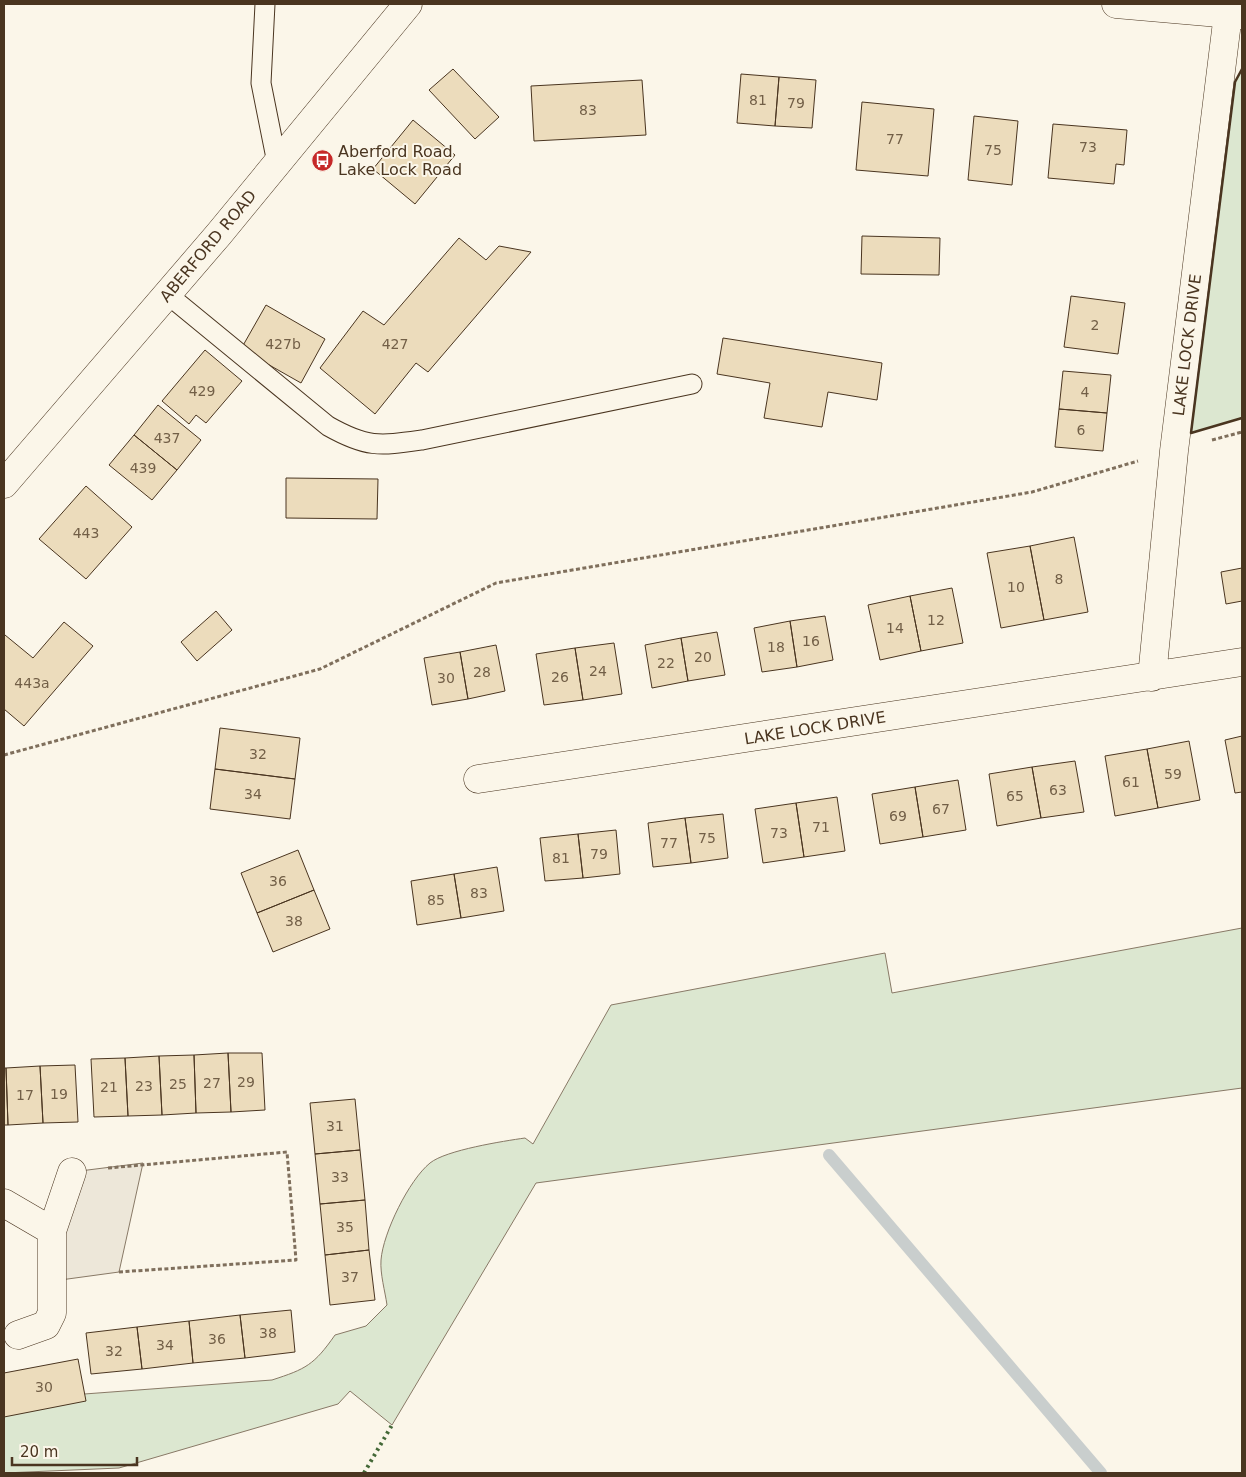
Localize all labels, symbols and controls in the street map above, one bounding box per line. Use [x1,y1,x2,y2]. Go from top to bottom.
house number: 81 [749,92,767,108]
house number: 79 [787,95,805,111]
house number: 83 [579,102,597,118]
house number: 77 [886,131,904,147]
house number: 73 [1079,139,1097,155]
place label: Aberford Road Lake Lock Road [338,142,462,179]
house number: 75 [984,142,1002,158]
bus stop icon: Aberford Road Lake Lock Road [310,148,334,172]
street label: ABERFORD ROAD [156,186,260,306]
street label: LAKE LOCK DRIVE [1169,273,1205,417]
house number: 2 [1091,317,1099,333]
house number: 427b [265,336,301,352]
house number: 427 [382,336,408,352]
house number: 429 [189,383,215,399]
house number: 4 [1081,384,1090,400]
house number: 6 [1077,422,1086,438]
house number: 437 [154,430,180,446]
house number: 439 [130,460,156,476]
house number: 443 [73,525,99,541]
house number: 8 [1055,571,1063,587]
house number: 10 [1007,579,1025,595]
house number: 12 [927,612,945,628]
house number: 14 [886,620,904,636]
house number: 16 [802,633,820,649]
house number: 18 [767,639,785,655]
house number: 20 [694,649,712,665]
house number: 22 [657,655,675,671]
house number: 24 [589,663,607,679]
house number: 28 [473,664,491,680]
house number: 26 [551,669,569,685]
house number: 30 [437,670,455,686]
house number: 443a [14,675,50,691]
street label: LAKE LOCK DRIVE [743,707,887,749]
house number: 32 [249,746,267,762]
house number: 59 [1164,766,1182,782]
house number: 61 [1122,774,1140,790]
house number: 63 [1049,782,1067,798]
house number: 34 [244,786,262,802]
house number: 65 [1006,788,1024,804]
house number: 67 [932,801,950,817]
house number: 69 [889,808,907,824]
house number: 71 [812,819,830,835]
house number: 73 [770,825,788,841]
house number: 75 [698,830,716,846]
house number: 77 [660,835,678,851]
house number: 79 [590,846,608,862]
house number: 81 [552,850,570,866]
house number: 36 [269,873,287,889]
house number: 83 [470,885,488,901]
house number: 85 [427,892,445,908]
house number: 38 [285,913,303,929]
house number: 29 [237,1074,255,1090]
house number: 27 [203,1075,221,1091]
house number: 25 [169,1076,187,1092]
house number: 23 [135,1078,153,1094]
house number: 21 [100,1079,118,1095]
house number: 19 [50,1086,68,1102]
house number: 17 [16,1087,34,1103]
house number: 31 [326,1118,344,1134]
house number: 33 [331,1169,349,1185]
house number: 35 [336,1219,354,1235]
house number: 37 [341,1269,359,1285]
house number: 38 [259,1325,277,1341]
house number: 36 [208,1331,226,1347]
house number: 34 [156,1337,174,1353]
house number: 32 [105,1343,123,1359]
house number: 30 [35,1379,53,1395]
scale bar [12,1434,138,1466]
text: 20 m [20,1443,58,1461]

